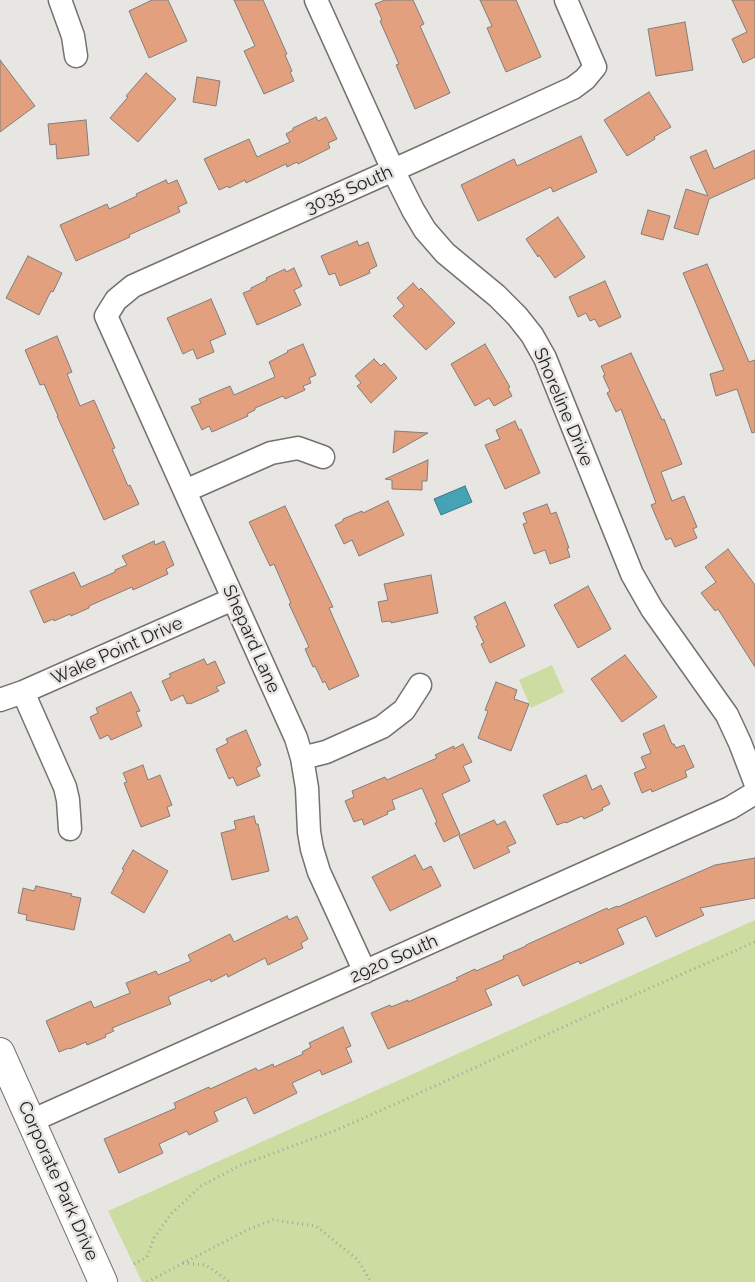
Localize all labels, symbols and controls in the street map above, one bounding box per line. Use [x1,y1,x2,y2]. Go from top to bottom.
street label: 3035 South [302,161,396,219]
street label: Shoreline Drive [528,345,598,469]
street label: Shepard Lane [218,582,284,696]
street label: Wake Point Drive [48,612,186,690]
street label: 2920 South [347,930,441,988]
street label: Corporate Park Drive [13,1098,103,1264]

